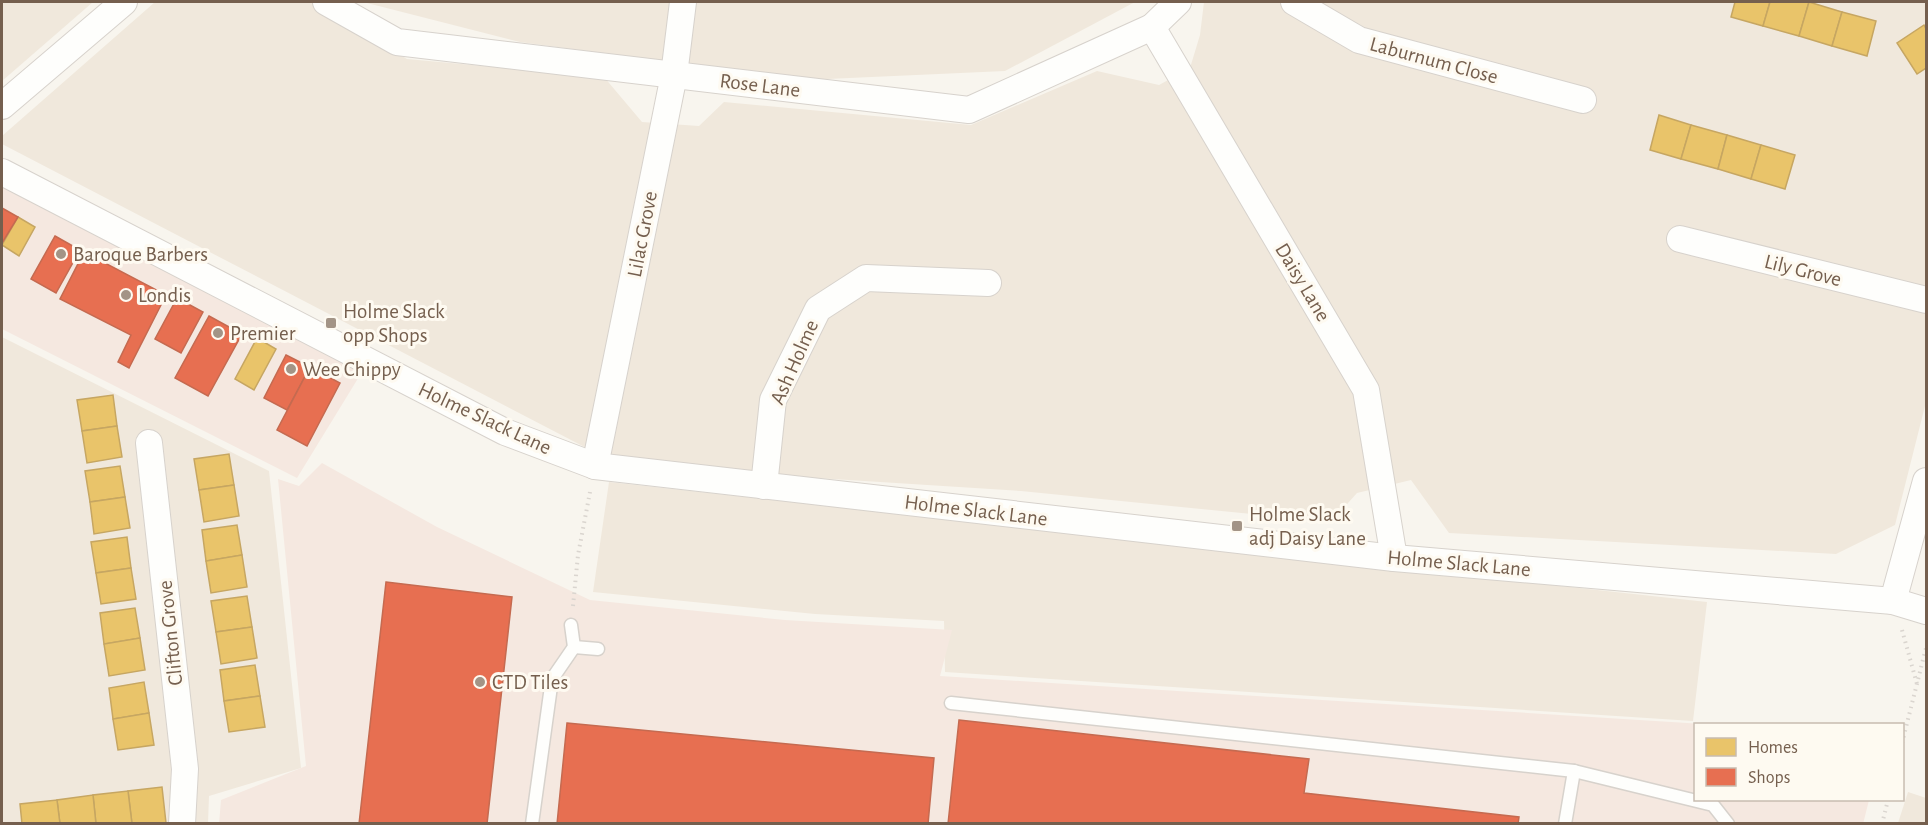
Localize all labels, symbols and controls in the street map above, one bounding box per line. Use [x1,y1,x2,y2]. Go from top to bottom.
street label: Laburnum Close [1367,33,1500,88]
street label: Rose Lane [719,70,801,101]
street label: Lilac Grove [624,189,661,279]
street label: Daisy Lane [1271,239,1334,325]
place label: Baroque Barbers [73,244,208,265]
marker: Baroque Barbers [54,247,68,261]
street label: Lily Grove [1762,251,1844,290]
place label: Londis [138,285,191,306]
marker: Londis [119,288,133,302]
place label: Holme Slack opp Shops [343,301,445,346]
marker: Holme Slack opp Shops [324,316,338,330]
street label: Ash Holme [767,317,822,408]
place label: Premier [230,323,296,344]
marker: Premier [211,326,225,340]
place label: Wee Chippy [303,359,401,380]
marker: Wee Chippy [284,362,298,376]
street label: Holme Slack Lane [415,379,554,458]
street label: Holme Slack Lane [903,491,1049,530]
place label: Holme Slack adj Daisy Lane [1249,504,1366,549]
marker: Holme Slack adj Daisy Lane [1230,519,1244,533]
street label: Holme Slack Lane [1386,547,1532,580]
street label: Clifton Grove [155,579,186,687]
place label: CTD Tiles [492,672,568,693]
marker: CTD Tiles [473,675,487,689]
legend [1694,723,1904,801]
text: Homes [1748,739,1798,757]
text: Shops [1748,769,1790,787]

